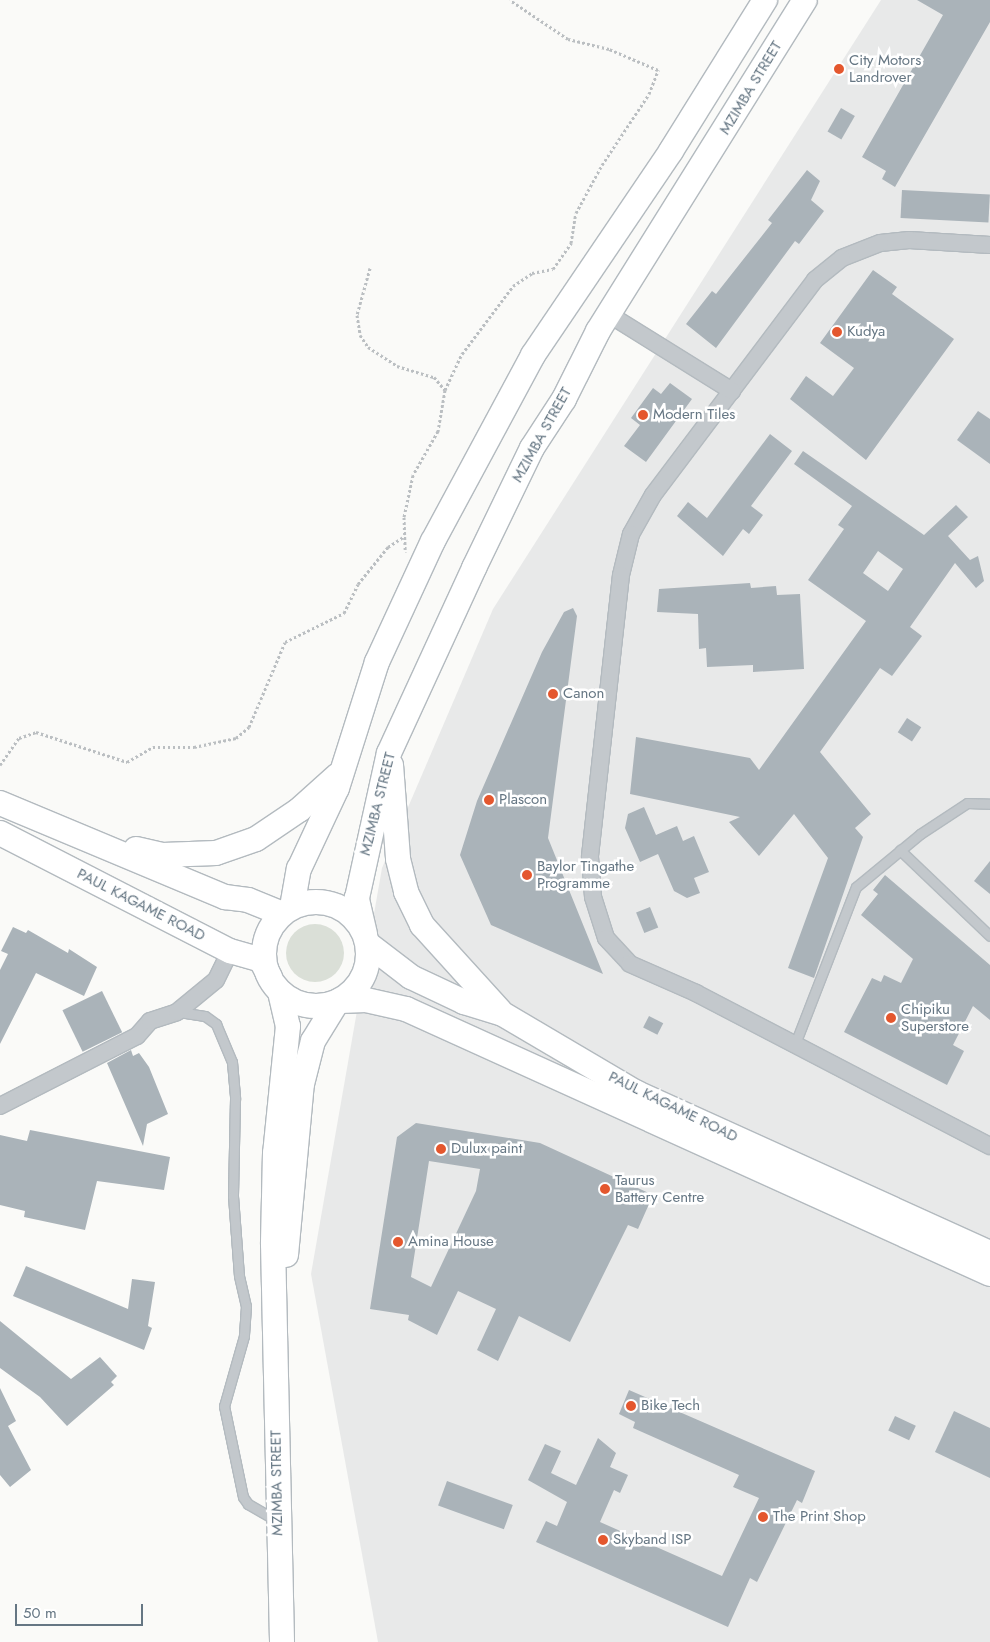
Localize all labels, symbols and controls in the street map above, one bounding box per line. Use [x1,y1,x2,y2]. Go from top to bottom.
street label: MZIMBA STREET [716,38,786,138]
place label: City Motors Landrover [849,51,921,86]
marker: City Motors Landrover [833,63,845,75]
place label: Kudya [847,323,885,341]
marker: Kudya [831,326,843,338]
street label: MZIMBA STREET [508,384,576,486]
place label: Modern Tiles [653,406,735,424]
marker: Modern Tiles [637,409,649,421]
place label: Canon [563,685,604,703]
marker: Canon [547,688,559,700]
street label: MZIMBA STREET [356,751,400,857]
place label: Plascon [499,791,547,809]
marker: Plascon [483,794,495,806]
place label: Baylor Tingathe Programme [537,857,634,892]
street label: PAUL KAGAME ROAD [74,865,208,945]
marker: Baylor Tingathe Programme [521,869,533,881]
place label: Chipiku Superstore [901,1000,969,1035]
marker: Chipiku Superstore [885,1012,897,1024]
street label: PAUL KAGAME ROAD [605,1068,741,1146]
place label: Dulux paint [451,1140,522,1158]
marker: Dulux paint [435,1143,447,1155]
place label: Taurus Battery Centre [615,1171,704,1206]
marker: Taurus Battery Centre [599,1183,611,1195]
place label: Amina House [408,1233,494,1251]
marker: Amina House [392,1236,404,1248]
place label: Bike Tech [641,1397,700,1415]
marker: Bike Tech [625,1400,637,1412]
street label: MZIMBA STREET [267,1430,287,1536]
place label: The Print Shop [773,1508,866,1526]
marker: The Print Shop [757,1511,769,1523]
place label: Skyband ISP [613,1531,691,1549]
marker: Skyband ISP [597,1534,609,1546]
scale bar [18,1594,145,1626]
text: 50 m [23,1602,57,1624]

